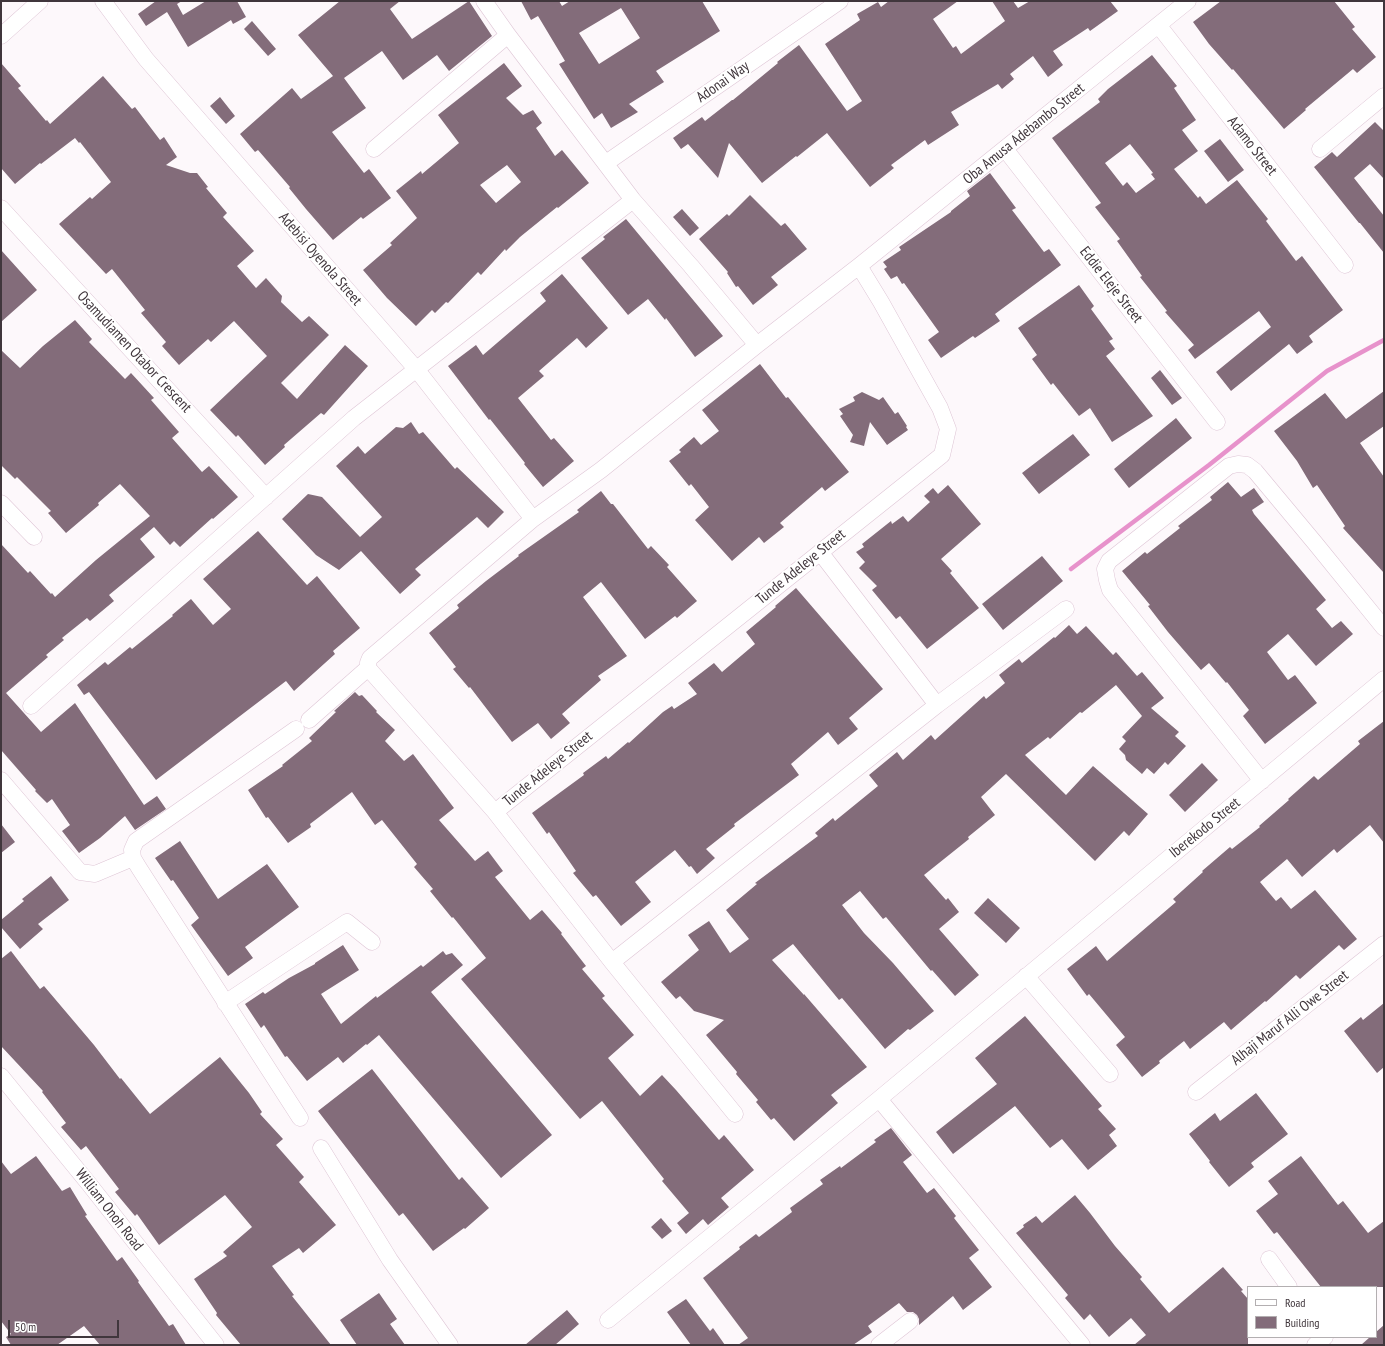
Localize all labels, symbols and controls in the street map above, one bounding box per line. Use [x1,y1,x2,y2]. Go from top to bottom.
street label: Adonai Way [693,57,753,107]
street label: Oba Amusa Adebambo Street [960,80,1088,188]
street label: Adamo Street [1223,113,1281,179]
street label: Adebisi Oyenola Street [275,209,365,309]
street label: Eddie Eleje Street [1076,243,1146,327]
street label: Osamudiamen Otabor Crescent [73,287,195,417]
street label: Tunde Adeleye Street [753,525,849,609]
street label: Tunde Adeleye Street [500,727,596,811]
street label: Iberekodo Street [1166,794,1244,862]
street label: Alhaji Maruf Alli Owe Street [1228,967,1352,1069]
street label: William Onoh Road [71,1165,147,1255]
legend [1247,1286,1377,1338]
text: Road [1285,1295,1305,1310]
scale bar [10,1312,121,1338]
text: Building [1285,1315,1320,1330]
text: 50 m [15,1319,36,1334]

